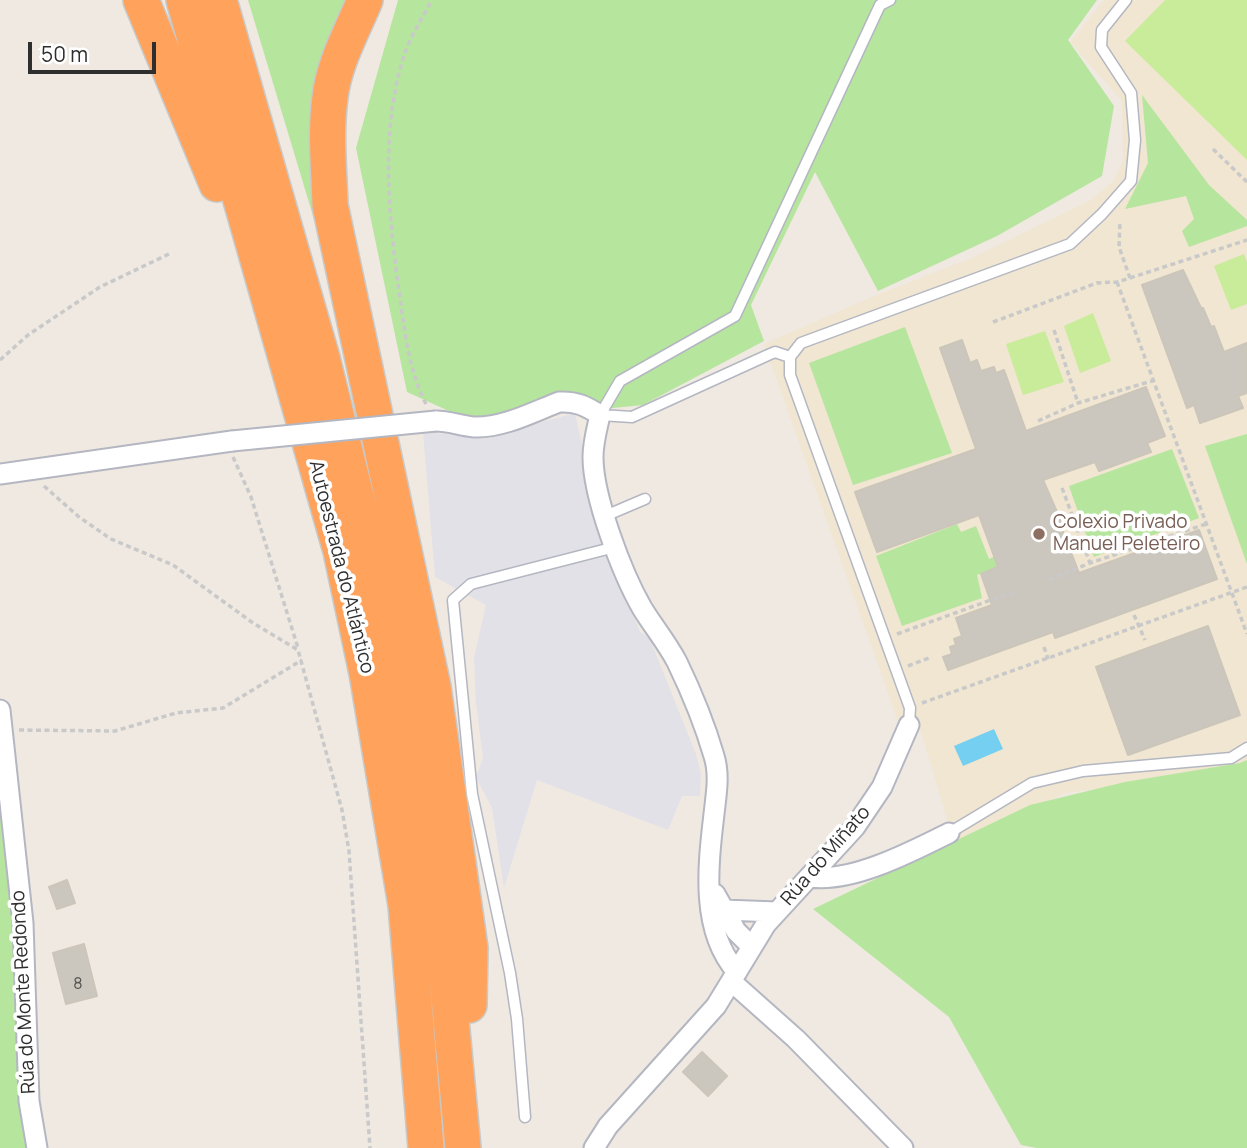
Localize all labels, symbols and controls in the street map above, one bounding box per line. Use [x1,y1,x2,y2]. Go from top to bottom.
scale bar [32,28,159,72]
text: 50 m [41,40,88,68]
street label: Autoestrada do Atlántico [304,458,378,676]
place label: Colexio Privado Manuel Peleteiro [1053,512,1200,556]
marker: Colexio Privado Manuel Peleteiro [1031,526,1047,542]
street label: Rúa do Miñato [777,801,875,911]
street label: Rúa do Monte Redondo [7,890,41,1094]
house number: 8 [73,975,83,995]

